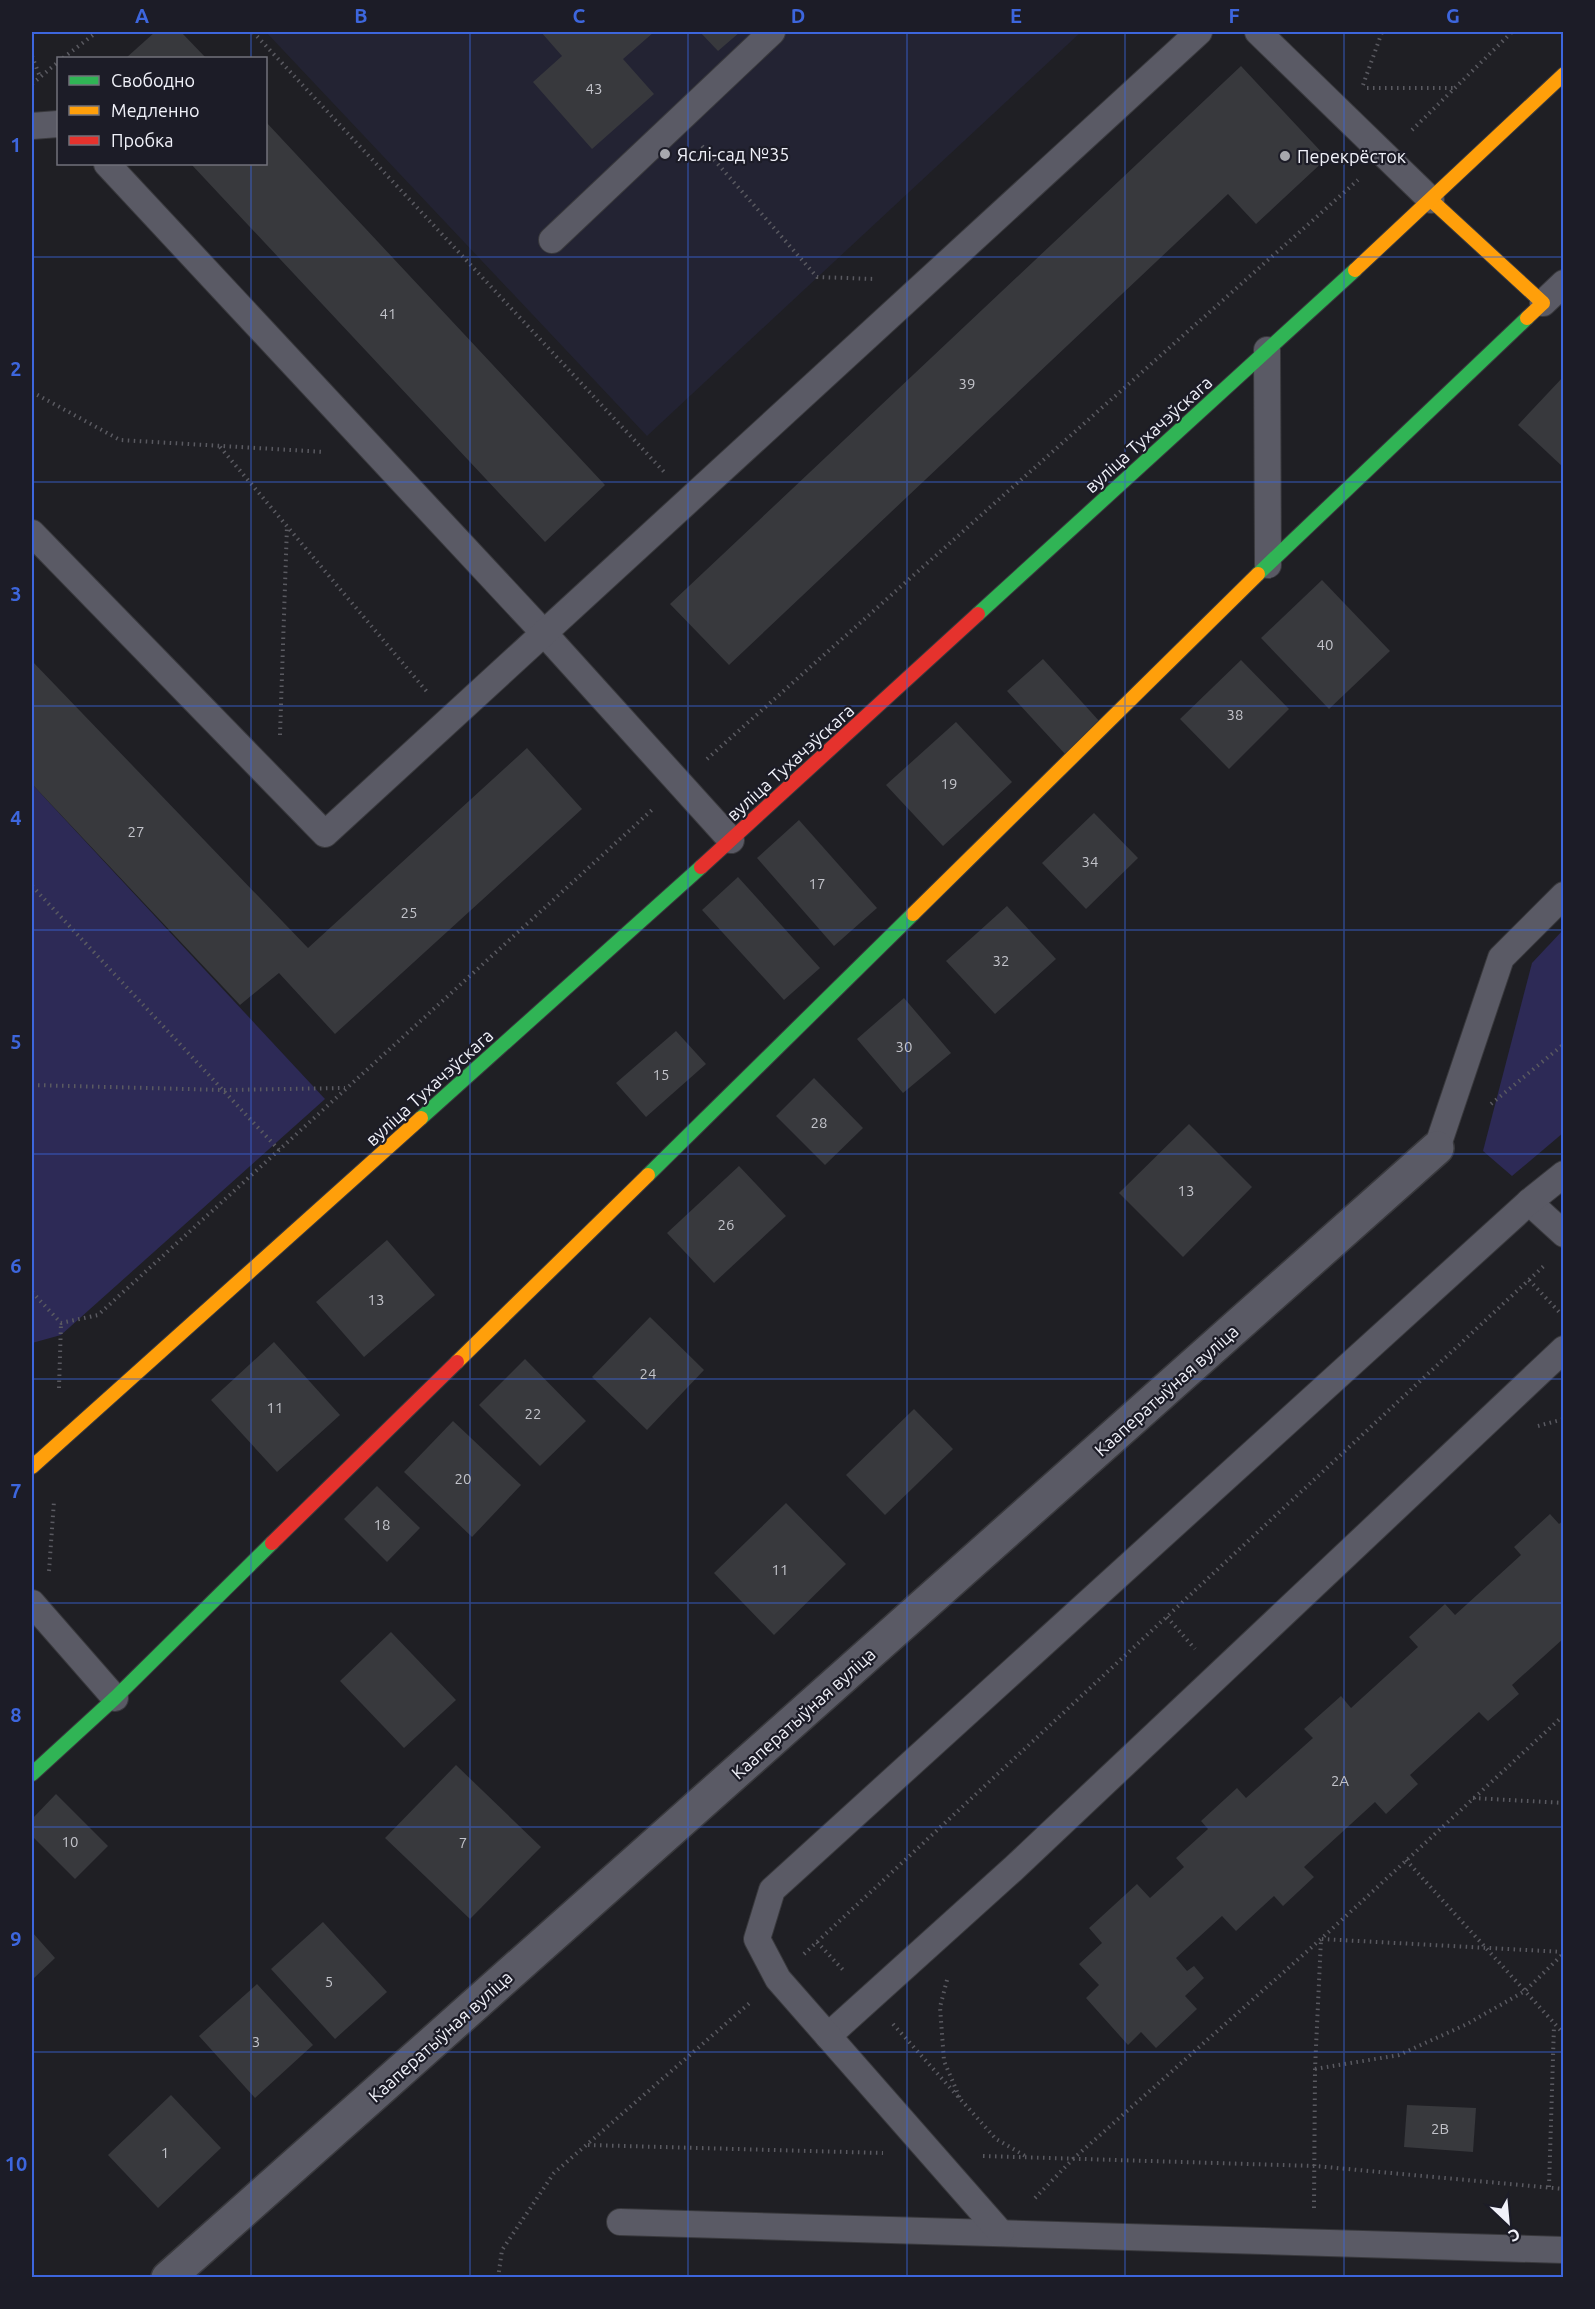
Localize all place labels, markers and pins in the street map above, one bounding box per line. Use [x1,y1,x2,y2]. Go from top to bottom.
place label: Яслі-сад №35 [677,144,789,164]
place label: Перекрёсток [1297,146,1406,166]
marker: Яслі-сад №35 [658,147,672,161]
marker: Перекрёсток [1278,149,1292,163]

